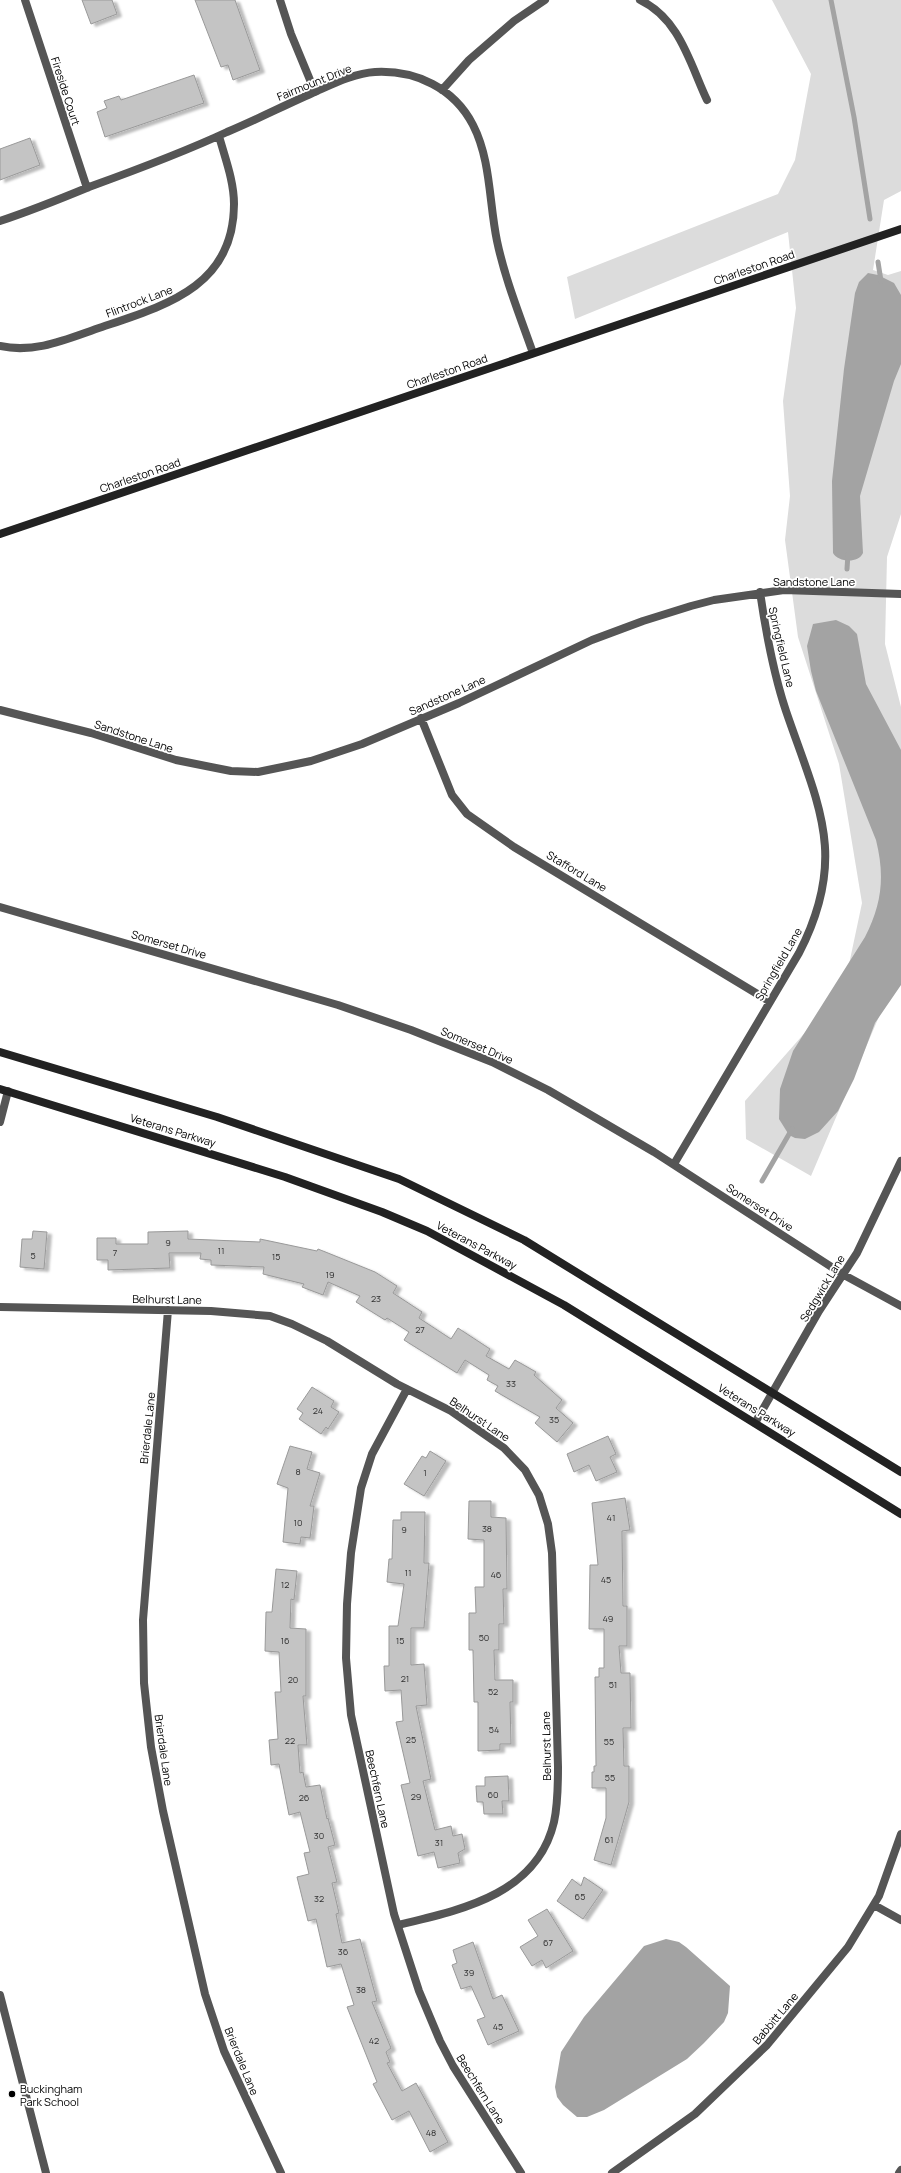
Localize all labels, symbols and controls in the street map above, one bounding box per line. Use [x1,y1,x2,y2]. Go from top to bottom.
street label: Fireside Court [48,55,84,127]
street label: Fairmount Drive [274,60,354,104]
street label: Charleston Road [711,246,797,288]
street label: Flintrock Lane [103,281,175,321]
street label: Charleston Road [404,350,490,392]
street label: Charleston Road [97,454,183,496]
street label: Sandstone Lane [773,574,856,589]
street label: Springfield Lane [765,605,799,689]
street label: Sandstone Lane [406,671,488,719]
street label: Sandstone Lane [93,716,176,756]
street label: Stafford Lane [544,847,611,895]
street label: Springfield Lane [751,924,805,1003]
street label: Somerset Drive [130,926,209,962]
street label: Somerset Drive [438,1023,516,1067]
street label: Veterans Parkway [128,1110,218,1150]
street label: Somerset Drive [724,1180,797,1235]
street label: Veterans Parkway [434,1217,520,1273]
house number: 9 [165,1236,171,1249]
house number: 11 [217,1244,225,1257]
house number: 7 [113,1246,118,1259]
house number: 5 [30,1249,36,1262]
house number: 15 [272,1250,280,1263]
street label: Sedgwick Lane [796,1251,848,1324]
house number: 19 [325,1268,335,1281]
street label: Belhurst Lane [132,1291,202,1307]
house number: 23 [371,1292,381,1305]
house number: 27 [415,1323,425,1336]
house number: 33 [506,1377,516,1390]
street label: Veterans Parkway [715,1380,799,1440]
street label: Brierdale Lane [136,1391,158,1465]
street label: Belhurst Lane [447,1393,514,1445]
house number: 24 [313,1404,323,1417]
house number: 35 [549,1413,559,1426]
house number: 8 [295,1465,301,1478]
house number: 1 [423,1466,427,1479]
house number: 41 [607,1511,615,1524]
house number: 10 [294,1516,303,1529]
house number: 38 [482,1522,492,1535]
house number: 9 [401,1523,407,1536]
house number: 11 [404,1566,412,1579]
house number: 46 [491,1568,502,1581]
house number: 45 [601,1573,611,1586]
house number: 12 [281,1578,289,1591]
house number: 49 [603,1612,613,1625]
house number: 50 [479,1631,489,1644]
house number: 16 [280,1634,290,1647]
house number: 15 [396,1634,404,1647]
house number: 21 [401,1672,409,1685]
house number: 20 [288,1673,298,1686]
house number: 51 [609,1678,617,1691]
house number: 52 [488,1685,498,1698]
street label: Belhurst Lane [538,1711,554,1781]
street label: Brierdale Lane [152,1713,177,1787]
house number: 54 [489,1723,499,1736]
house number: 25 [406,1733,416,1746]
house number: 22 [285,1734,295,1747]
house number: 55 [604,1735,614,1748]
street label: Beechfern Lane [362,1748,394,1830]
house number: 55 [605,1771,615,1784]
house number: 60 [487,1788,499,1801]
house number: 29 [411,1790,421,1803]
house number: 26 [299,1791,310,1804]
house number: 30 [314,1829,324,1842]
house number: 61 [605,1833,613,1846]
house number: 31 [435,1836,443,1849]
house number: 65 [575,1890,585,1903]
house number: 32 [314,1892,324,1905]
house number: 67 [543,1936,554,1949]
house number: 36 [338,1945,349,1958]
house number: 39 [464,1966,474,1979]
house number: 38 [356,1983,366,1996]
street label: Babbitt Lane [749,1988,802,2047]
house number: 45 [493,2020,503,2033]
street label: Brierdale Lane [222,2025,263,2098]
house number: 42 [369,2034,379,2047]
street label: Beechfern Lane [454,2051,509,2127]
place label: Buckingham Park School [20,2081,82,2109]
marker: Buckingham Park School [7,2089,17,2099]
house number: 48 [426,2126,436,2139]

